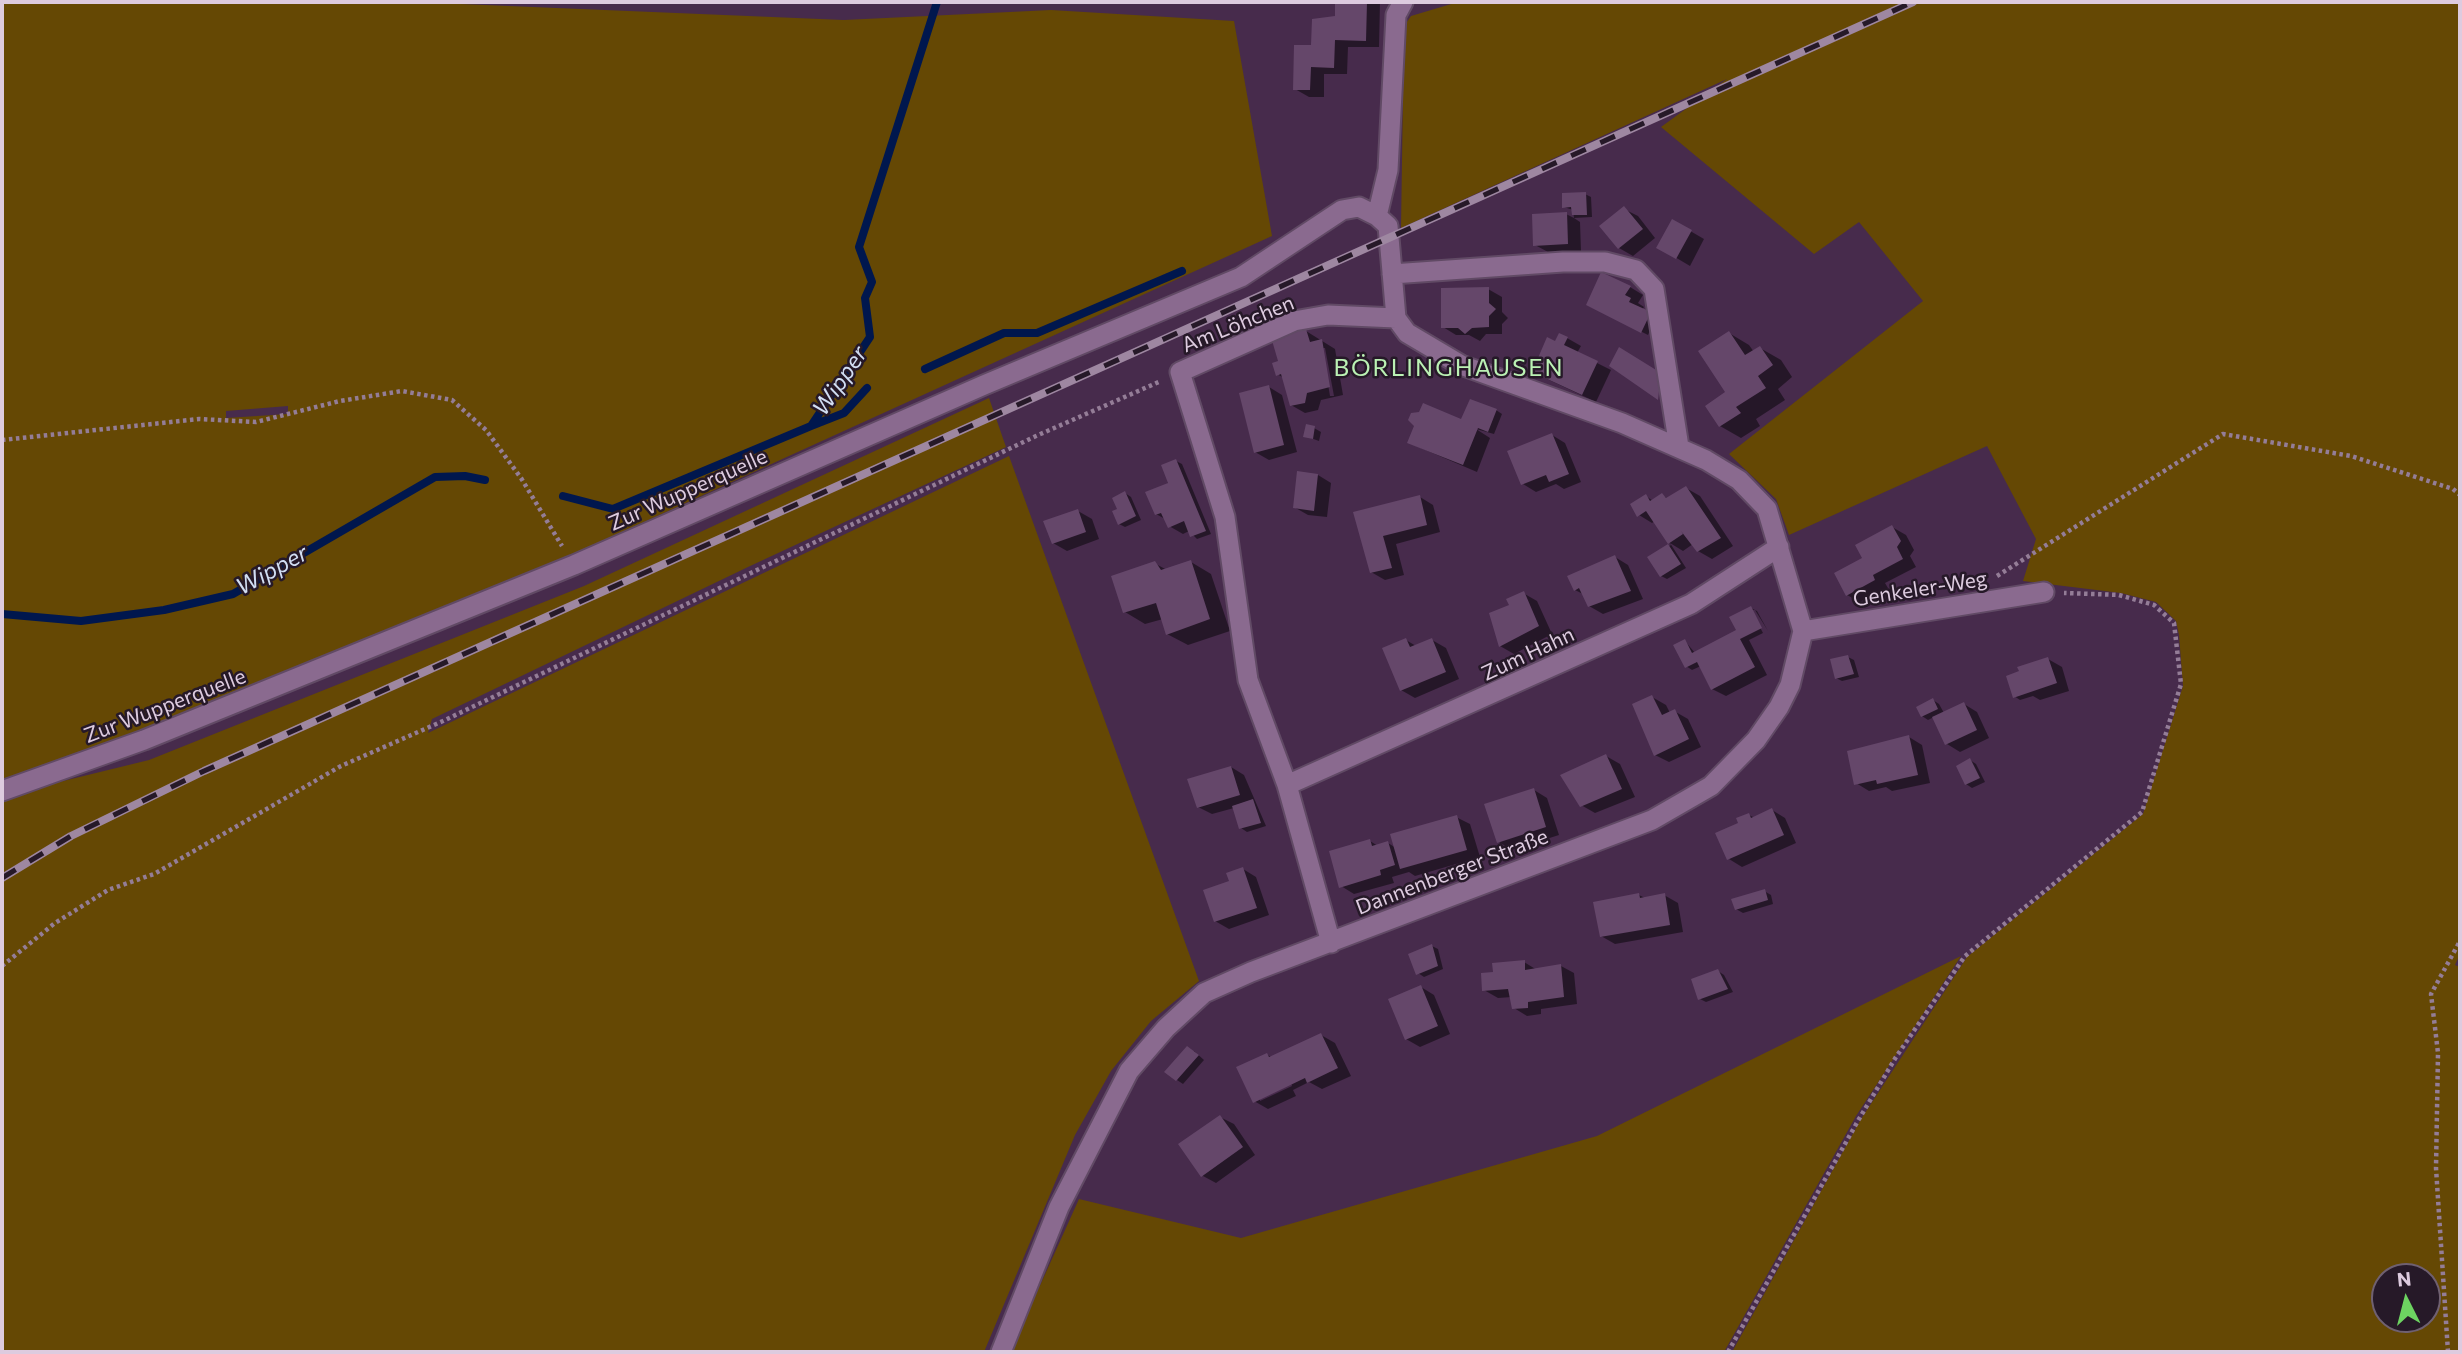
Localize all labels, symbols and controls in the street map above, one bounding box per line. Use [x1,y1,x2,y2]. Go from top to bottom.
street label: Am Löhchen [1178,290,1298,358]
water label: Wipper [807,341,873,421]
district label: BÖRLINGHAUSEN [1335,354,1563,382]
street label: Zur Wupperquelle [605,444,771,536]
water label: Wipper [231,539,313,601]
street label: Genkeler-Weg [1851,566,1989,612]
street label: Zum Hahn [1478,622,1578,686]
street label: Zur Wupperquelle [81,664,249,748]
street label: Dannenberger Straße [1352,824,1552,920]
north arrow [2371,1263,2441,1333]
text: N [2396,1266,2412,1291]

